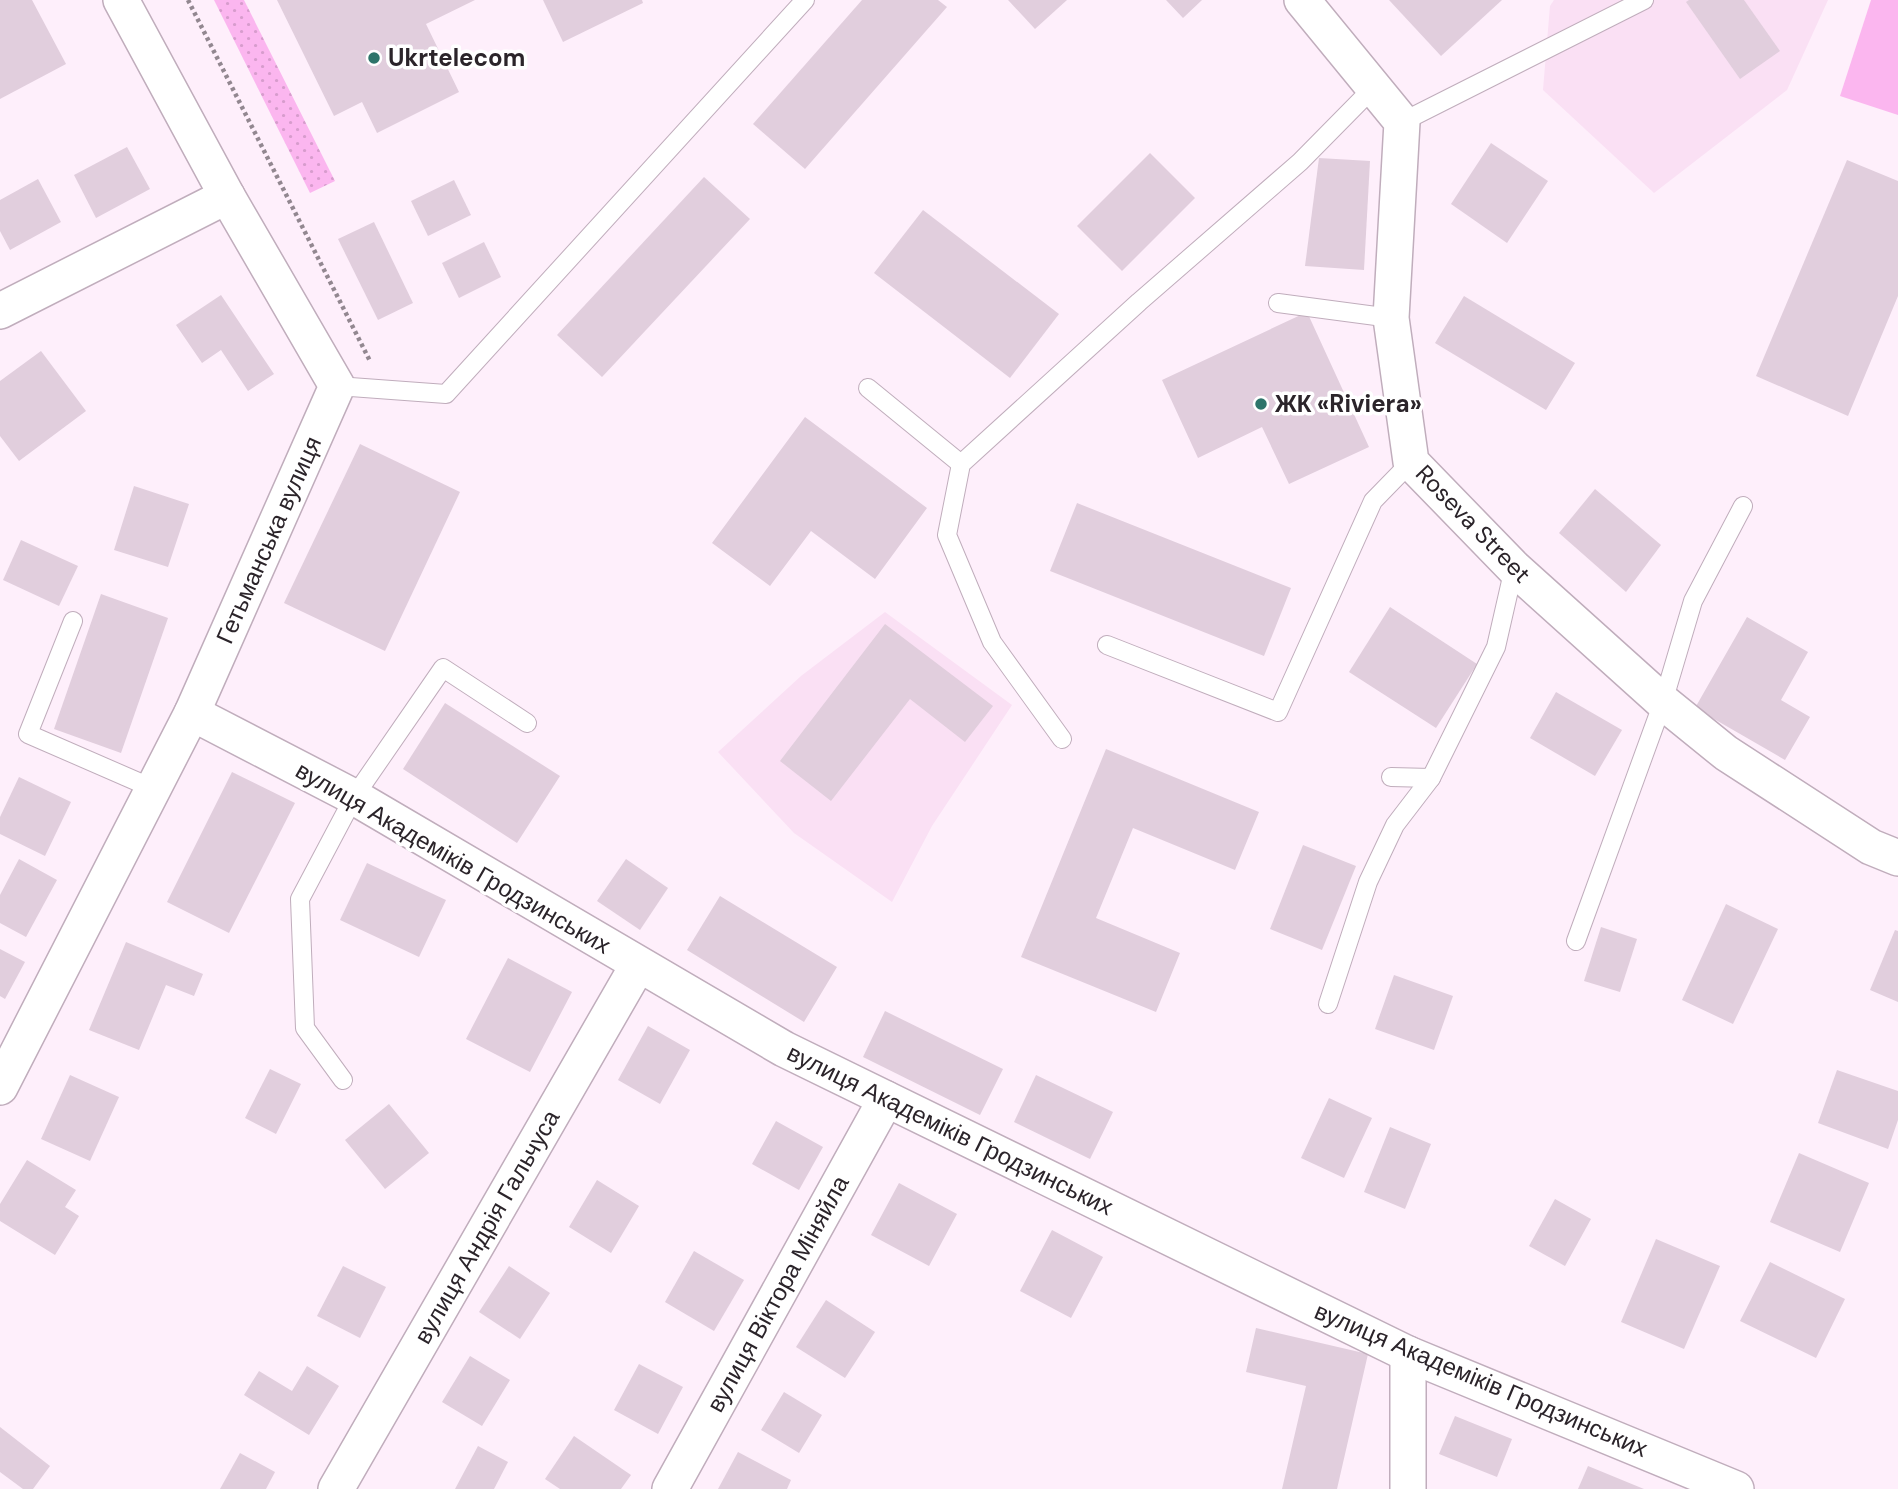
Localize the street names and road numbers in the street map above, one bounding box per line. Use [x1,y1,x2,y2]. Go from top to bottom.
street label: Гетьманська вулиця [209,431,328,648]
street label: Roseva Street [1409,458,1537,589]
street label: вулиця Академіків Гродзинських [290,754,616,961]
street label: вулиця Академіків Гродзинських [782,1037,1118,1222]
street label: вулиця Андрія Гальчуса [407,1104,567,1349]
street label: вулиця Віктора Міняйла [700,1169,856,1418]
street label: вулиця Академіків Гродзинських [1310,1295,1652,1464]

